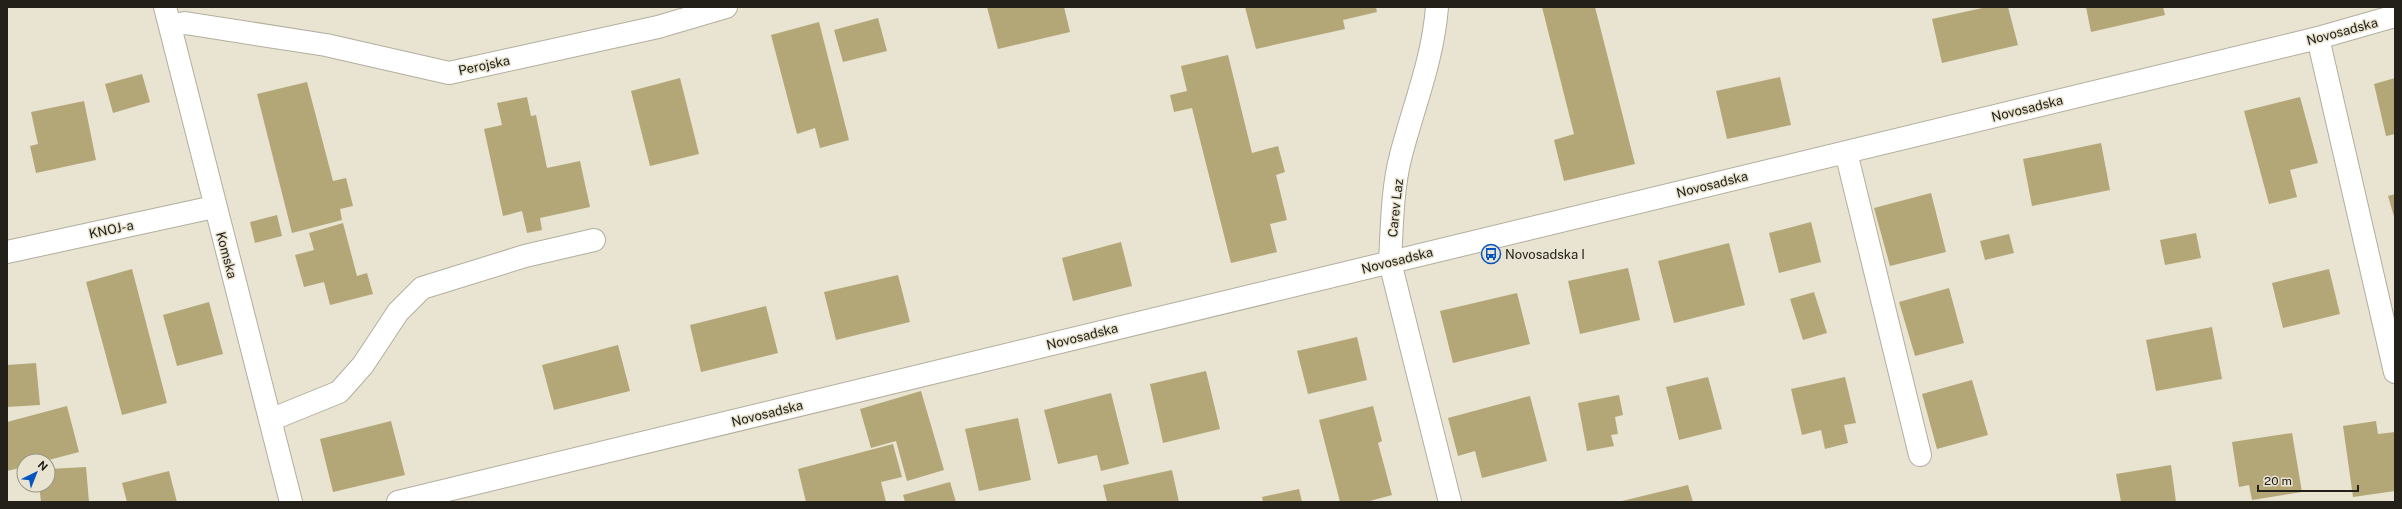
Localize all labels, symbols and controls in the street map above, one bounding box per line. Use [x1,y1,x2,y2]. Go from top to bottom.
street label: Novosadska [2305,15,2379,48]
street label: Perojska [457,53,511,78]
street label: Novosadska [1990,92,2064,125]
street label: Novosadska [1675,168,1749,201]
street label: Carev Laz [1385,178,1406,238]
street label: KNOJ-a [87,217,135,242]
street label: Komska [213,230,240,280]
bus stop icon: Novosadska I [1480,243,1502,265]
street label: Novosadska [1360,244,1434,277]
place label: Novosadska I [1505,247,1585,262]
street label: Novosadska [1045,320,1119,353]
street label: Novosadska [730,397,804,430]
north arrow [16,453,56,493]
text: N [36,458,50,473]
scale bar [2258,467,2358,493]
text: 20 m [2264,474,2292,488]

